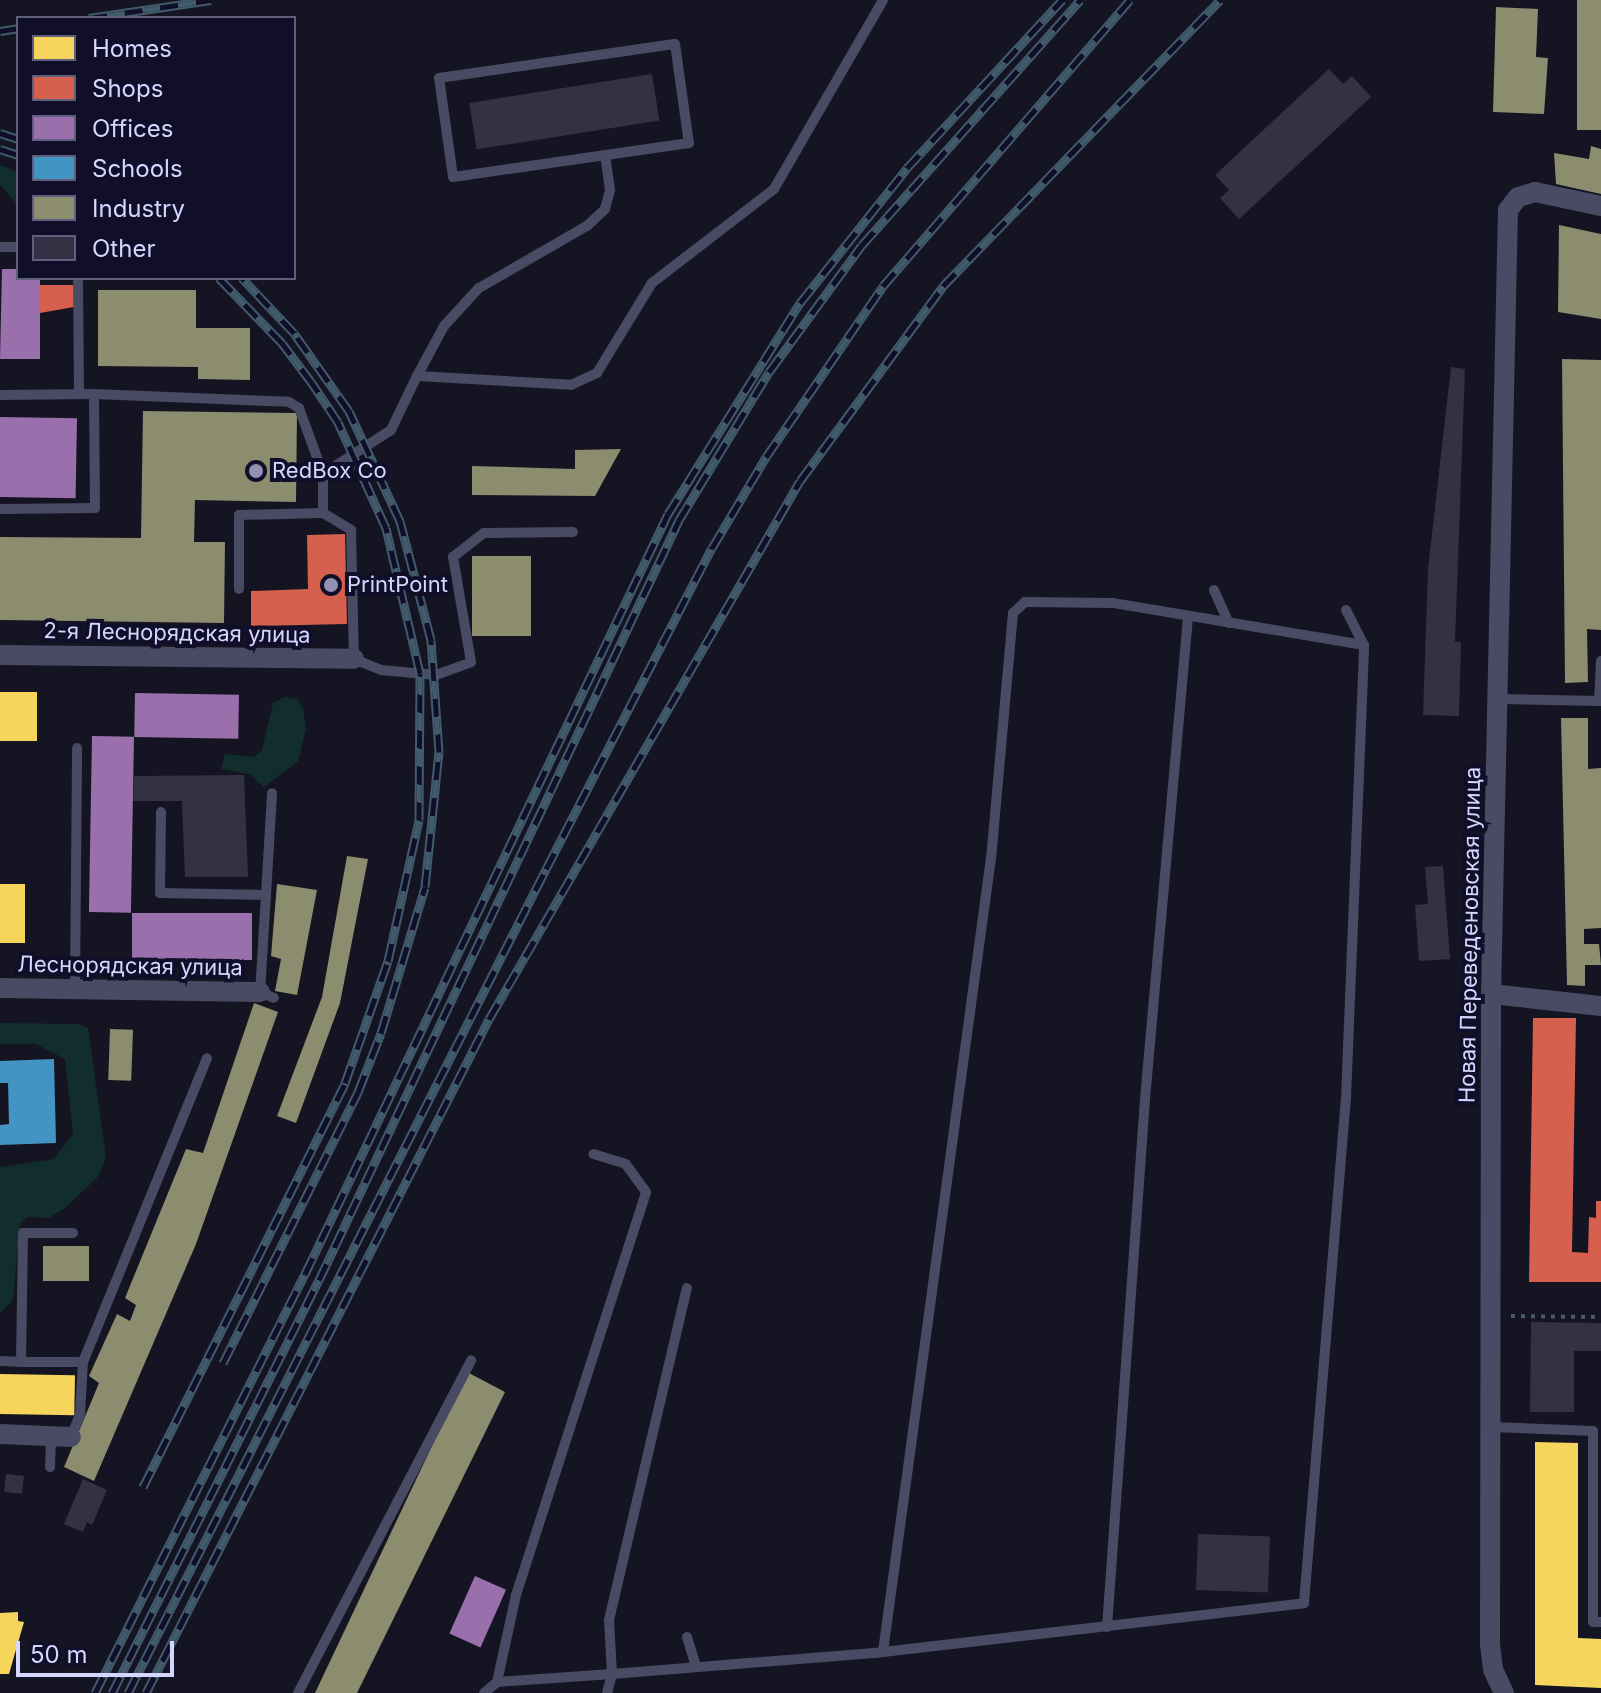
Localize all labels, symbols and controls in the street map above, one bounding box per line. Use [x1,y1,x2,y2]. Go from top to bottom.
legend [16,16,296,280]
text: Homes [92,34,172,63]
text: Shops [92,74,163,103]
text: Offices [92,114,173,143]
text: Schools [92,154,183,183]
text: Industry [92,194,185,223]
text: Other [92,234,155,263]
place label: RedBox Co [272,458,387,484]
marker: RedBox Co [247,462,265,480]
place label: PrintPoint [347,572,448,598]
marker: PrintPoint [322,576,340,594]
street label: 2-я Леснорядская улица [43,617,311,649]
street label: Новая Переведеновская улица [1454,767,1486,1103]
street label: Леснорядская улица [17,951,243,981]
scale bar [20,1625,178,1675]
text: 50 m [30,1640,88,1669]

